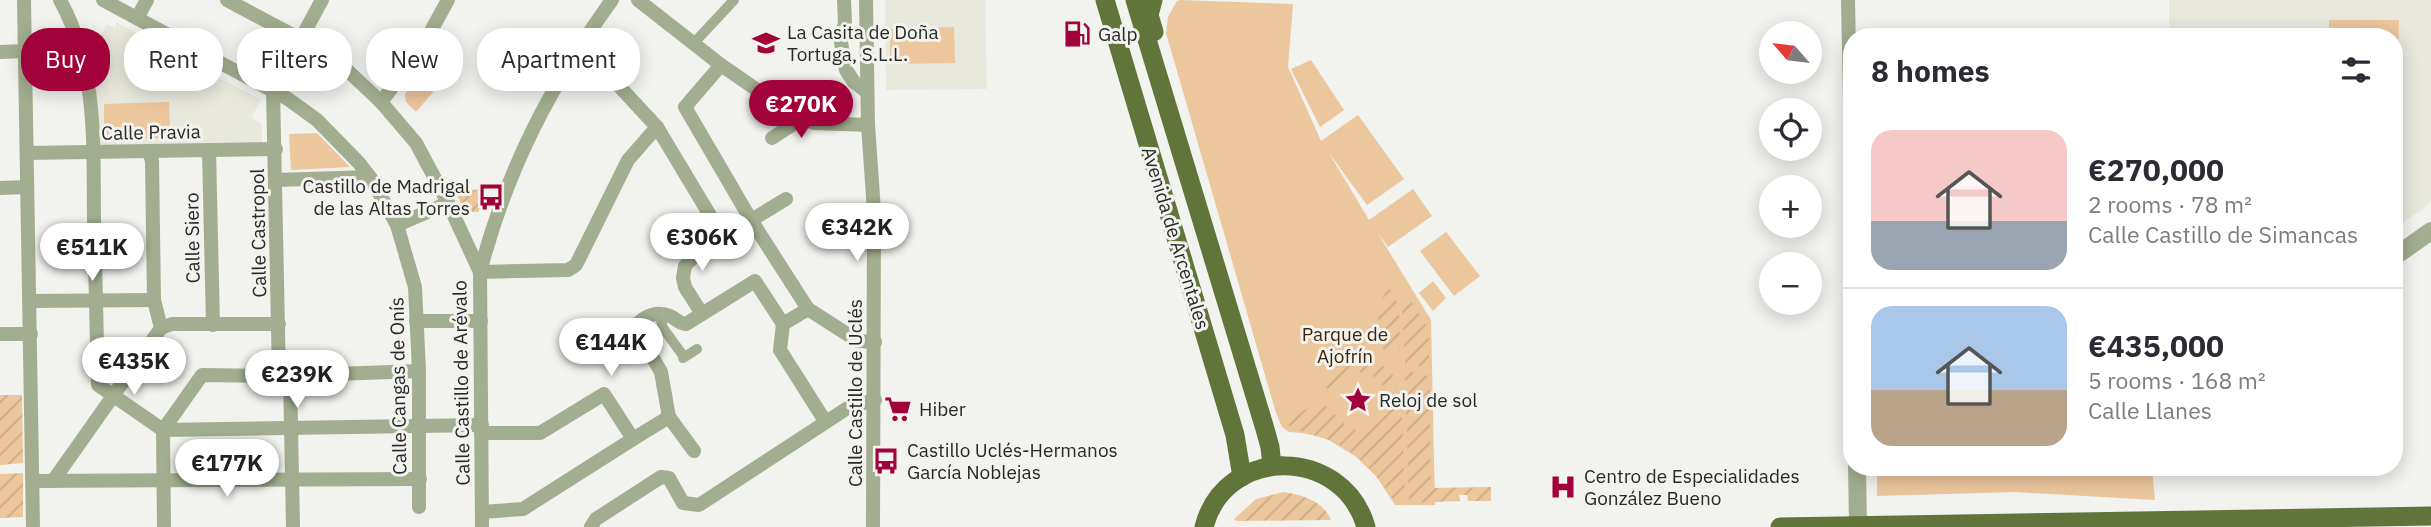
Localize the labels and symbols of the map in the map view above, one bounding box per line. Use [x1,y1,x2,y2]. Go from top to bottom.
fuel station icon: Galp [1062,19,1092,49]
place label: La Casita de Doña Tortuga, S.L.L. [787,20,939,66]
north arrow [1759,21,1822,84]
place label: Galp [1098,22,1138,46]
school or university icon: La Casita de Doña Tortuga, S.L.L. [751,28,781,58]
pin: €270K [752,80,850,140]
street label: Calle Pravia [101,119,201,145]
street label: Avenida de Arcentales [1137,144,1215,332]
street label: Calle Castropol [245,168,271,298]
place label: Castillo de Madrigal de las Altas Torres [303,174,470,220]
bus stop icon: Castillo de Madrigal de las Altas Torres [476,182,506,212]
street label: Calle Siero [179,192,205,284]
pin: €342K [808,204,906,263]
pin: €306K [653,214,751,273]
pin: €511K [43,224,141,283]
street label: Calle Castillo de Arévalo [447,280,475,486]
street label: Calle Cangas de Onís [384,297,412,475]
street label: Calle Castillo de Uclés [843,299,867,487]
pin: €144K [562,318,660,378]
park label: Parque de Ajofrín [1302,322,1388,368]
pin: €435K [85,338,183,397]
pin: €239K [248,350,346,410]
place icon: Reloj de sol [1343,385,1373,415]
place label: Reloj de sol [1379,388,1477,412]
supermarket icon: Hiber [883,394,913,424]
place label: Hiber [919,397,966,421]
place label: Castillo Uclés-Hermanos García Noblejas [907,438,1118,484]
pin: €177K [178,440,276,499]
bus stop icon: Castillo Uclés-Hermanos García Noblejas [871,446,901,476]
place label: Centro de Especialidades González Bueno [1584,464,1800,510]
hospital icon: Centro de Especialidades González Bueno [1548,472,1578,502]

